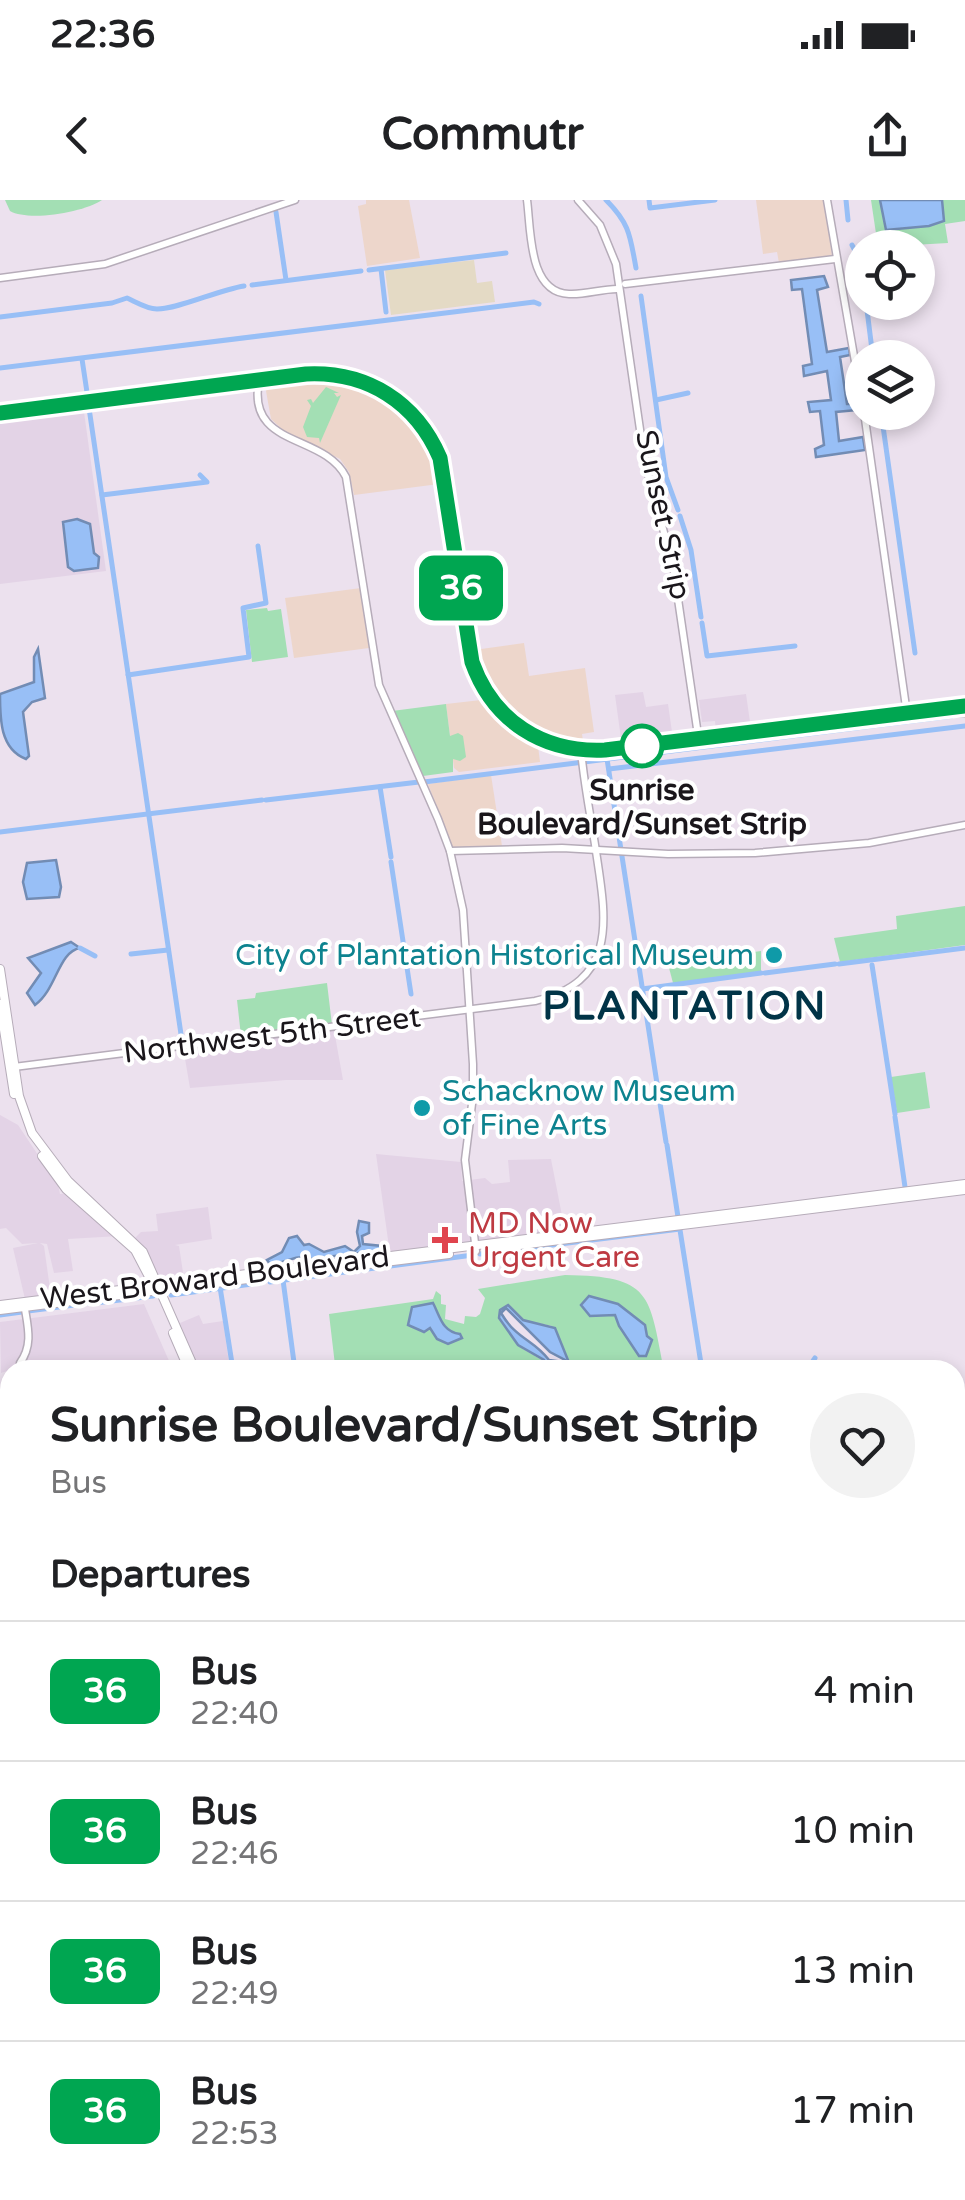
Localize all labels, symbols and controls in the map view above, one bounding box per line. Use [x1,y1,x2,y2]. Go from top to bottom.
text: 22:36 [50,12,155,58]
icon: back [50,108,105,163]
text: Commutr [381,108,584,162]
icon: share [860,108,915,163]
map controls [845,230,935,430]
button: locate [845,230,935,320]
button: layers [845,340,935,430]
street label: Sunset Strip [627,427,699,603]
line badge: 36 [416,556,506,620]
text: 36 [439,567,483,609]
marker: Sunrise Boulevard/Sunset Strip [621,725,663,767]
place label: Sunrise Boulevard/Sunset Strip [477,772,807,843]
place label: City of Plantation Historical Museum [235,937,754,974]
marker: City of Plantation Historical Museum [763,944,785,966]
district label: PLANTATION [542,982,828,1030]
street label: Northwest 5th Street [121,998,423,1072]
place label: Schacknow Museum of Fine Arts [442,1073,736,1144]
marker: Schacknow Museum of Fine Arts [411,1097,433,1119]
place label: MD Now Urgent Care [468,1205,640,1276]
marker: MD Now Urgent Care [432,1227,458,1253]
street label: West Broward Boulevard [38,1238,392,1318]
button: heart [810,1393,915,1498]
text: Sunrise Boulevard/Sunset Strip [50,1397,758,1455]
text: Bus [50,1464,107,1502]
text: Departures [50,1552,251,1598]
text: Bus [190,1649,257,1695]
text: 4 min [814,1668,915,1714]
text: 36 [83,1670,127,1712]
text: 22:40 [190,1695,279,1733]
text: Bus [190,1789,257,1835]
text: 10 min [790,1808,915,1854]
text: 36 [83,1810,127,1852]
text: 22:46 [190,1835,279,1873]
text: Bus [190,1929,257,1975]
text: 13 min [790,1948,915,1994]
text: 36 [83,1950,127,1992]
text: 22:49 [190,1975,279,2013]
text: Bus [190,2069,257,2115]
text: 17 min [790,2088,915,2134]
text: 36 [83,2090,127,2132]
text: 22:53 [190,2115,279,2153]

